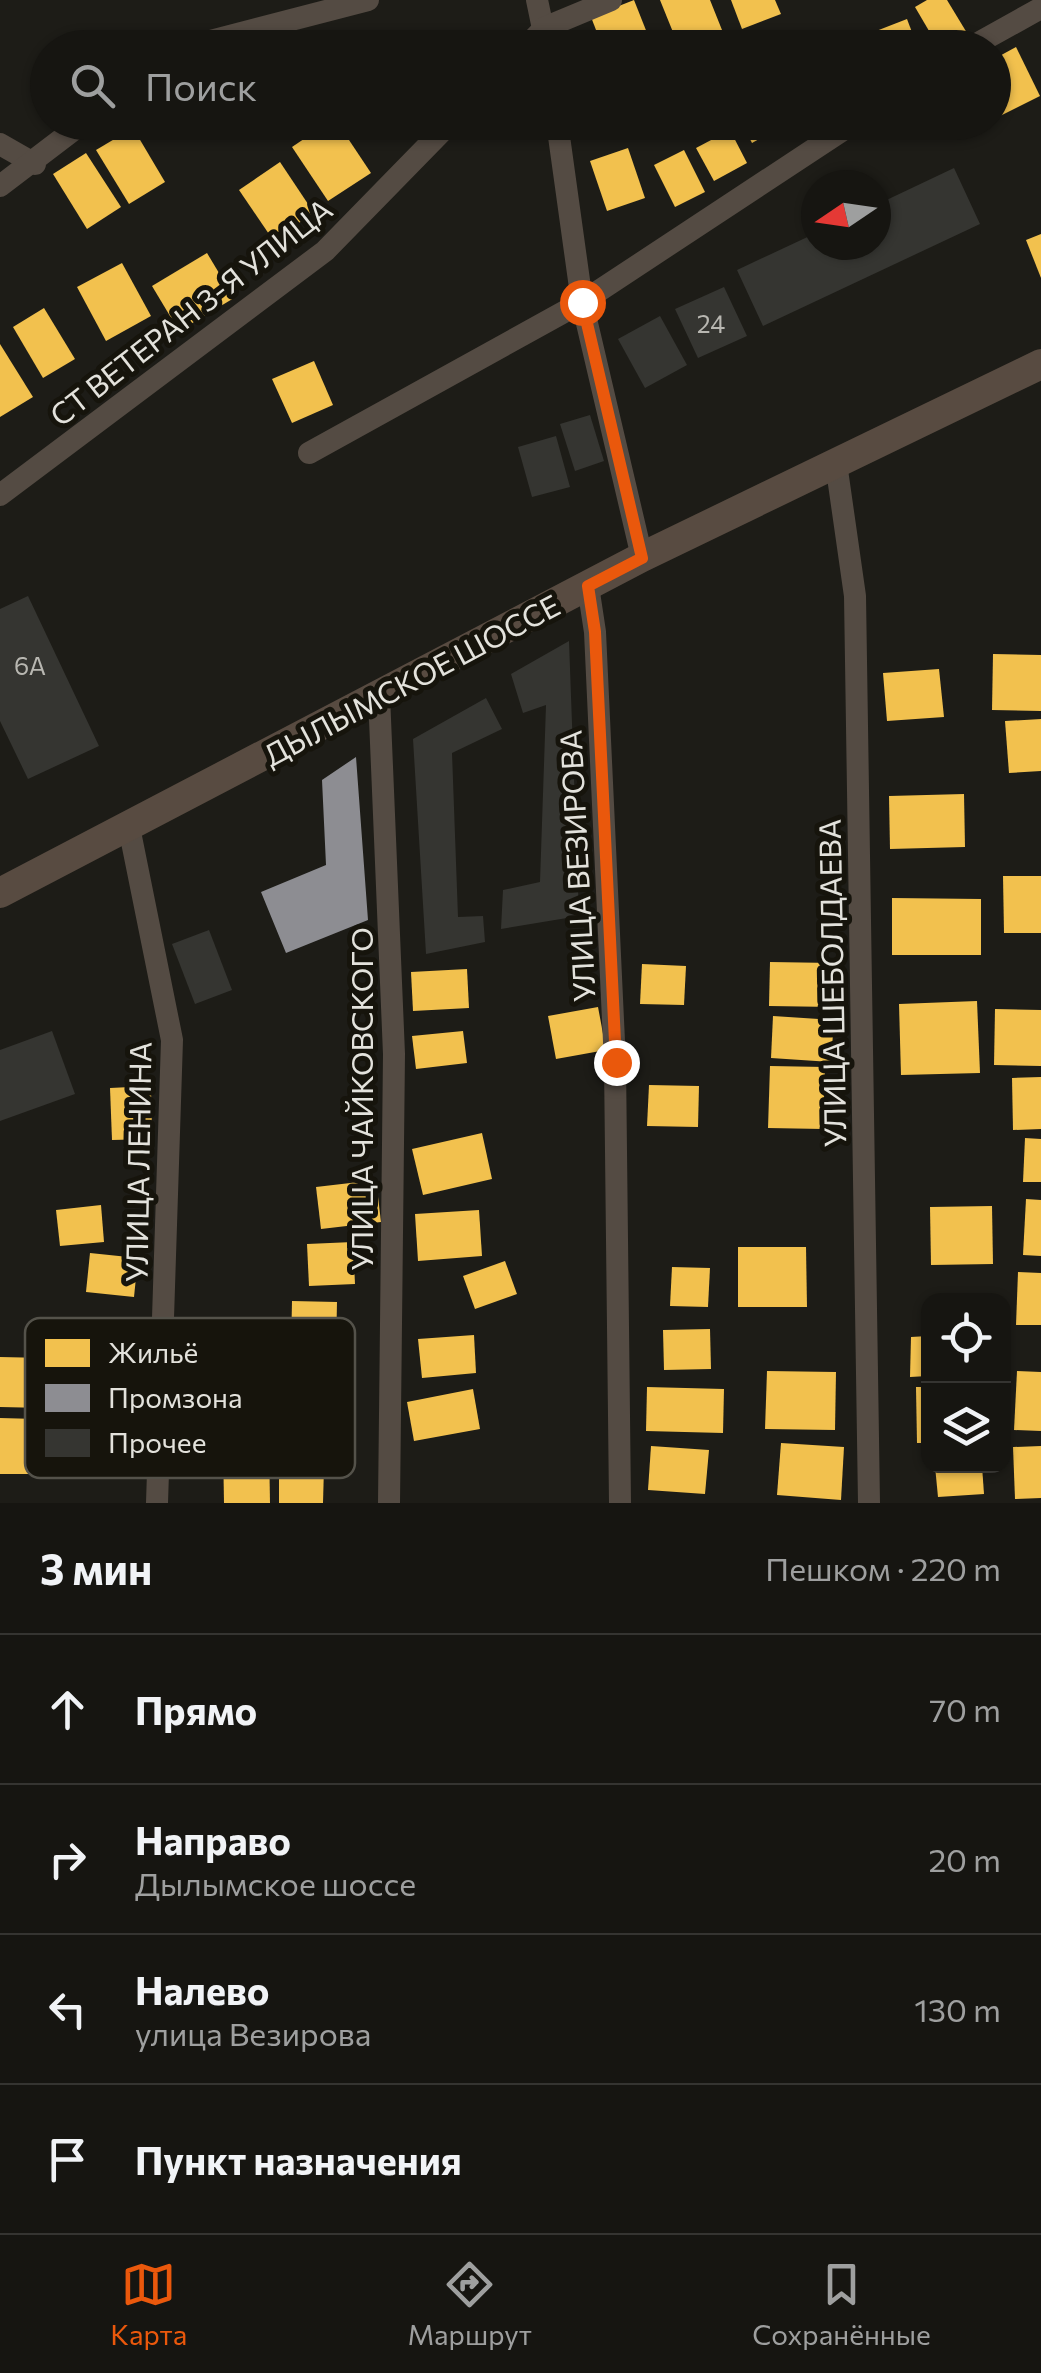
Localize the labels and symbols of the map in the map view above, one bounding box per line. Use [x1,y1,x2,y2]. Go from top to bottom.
north arrow [801,170,891,260]
street label: СТ ВЕТЕРАН 3-Я УЛИЦА [42,189,338,433]
route start [560,280,606,326]
house number: 24 [697,308,725,338]
street label: ДЫЛЫМСКОЕ ШОССЕ [257,585,565,773]
house number: 6А [14,650,46,680]
street label: УЛИЦА ВЕЗИРОВА [550,729,602,1003]
street label: УЛИЦА ШЕБОЛДАЕВА [810,818,852,1148]
street label: УЛИЦА ЧАЙКОВСКОГО [342,927,379,1271]
route end [594,1040,640,1086]
street label: УЛИЦА ЛЕНИНА [116,1041,158,1283]
legend [25,1318,355,1478]
text: Жильё [108,1335,198,1369]
text: Промзона [108,1380,243,1414]
text: Прочее [108,1425,206,1459]

